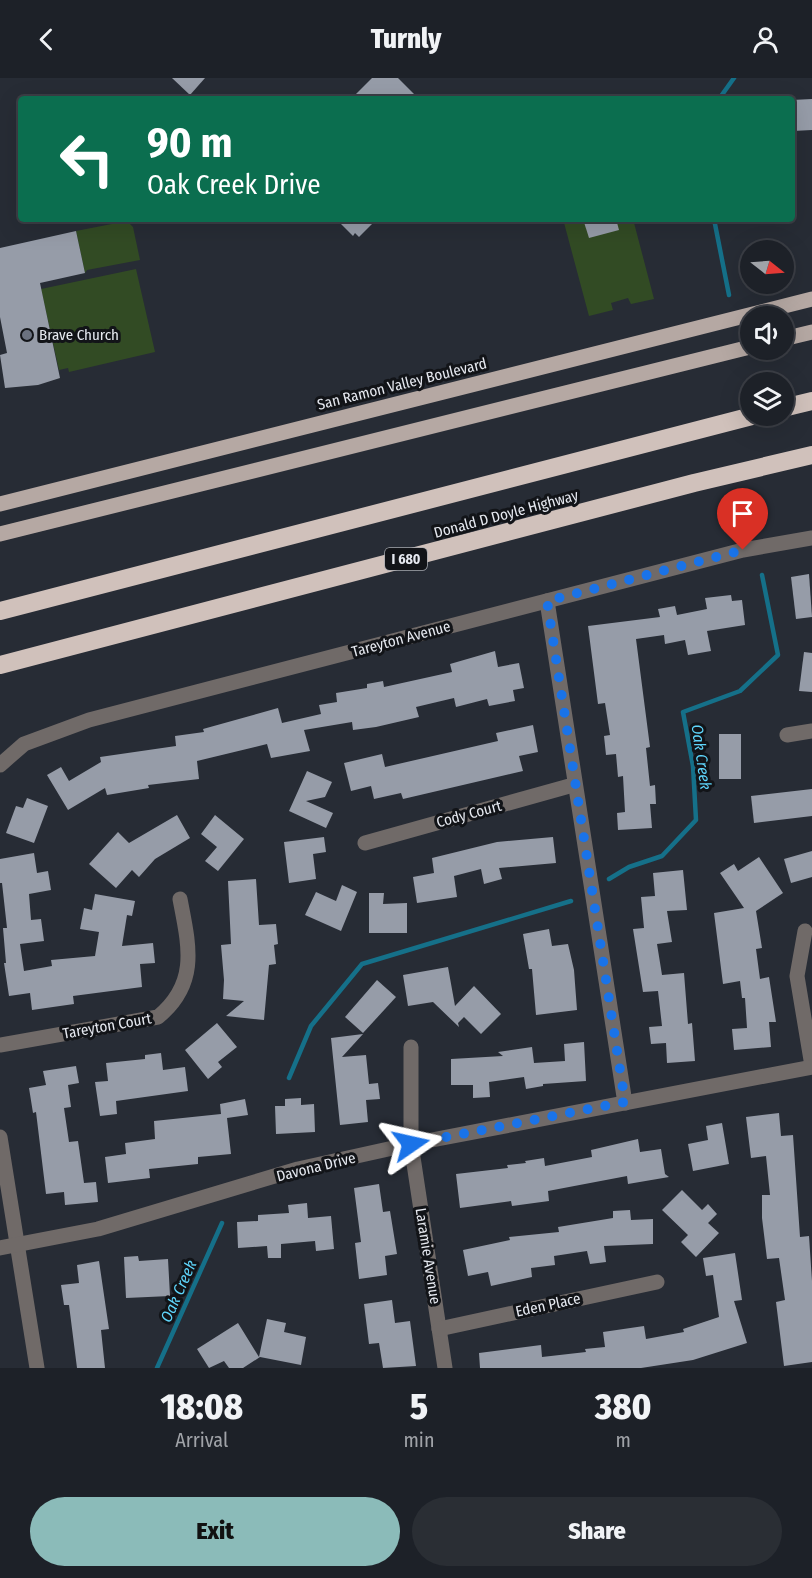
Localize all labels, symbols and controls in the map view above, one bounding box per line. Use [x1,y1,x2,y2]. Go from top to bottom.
icon: back [30,23,63,56]
text: Turnly [371,23,441,55]
icon: person [749,23,782,56]
text: 90 m [147,118,232,168]
icon: left [48,120,126,198]
text: Oak Creek Drive [147,169,321,201]
north arrow [740,240,794,294]
map controls [740,240,794,426]
button: sound [740,306,794,360]
place label: Brave Church [39,326,119,344]
marker: Brave Church [20,328,34,342]
street label: San Ramon Valley Boulevard [315,354,489,414]
button: layers [740,372,794,426]
street label: Donald D Doyle Highway [432,486,580,542]
pin [717,488,768,550]
icon: arrive [726,497,759,530]
road number: I 680 [385,548,427,570]
street label: Tareyton Avenue [350,617,452,661]
water label: Oak Creek [688,723,716,791]
street label: Cody Court [434,797,504,831]
street label: Tareyton Court [61,1009,153,1043]
position arrow [379,1112,443,1176]
street label: Davona Drive [275,1149,357,1185]
street label: Laramie Avenue [411,1207,445,1305]
water label: Oak Creek [156,1257,201,1325]
street label: Eden Place [514,1289,582,1321]
text: 18:08 [160,1385,243,1429]
text: 5 [410,1385,428,1429]
text: 380 [595,1385,652,1429]
text: Arrival [175,1428,228,1452]
text: min [403,1428,434,1452]
text: m [616,1428,631,1452]
button: Exit [30,1497,400,1566]
button: Share [412,1497,782,1566]

